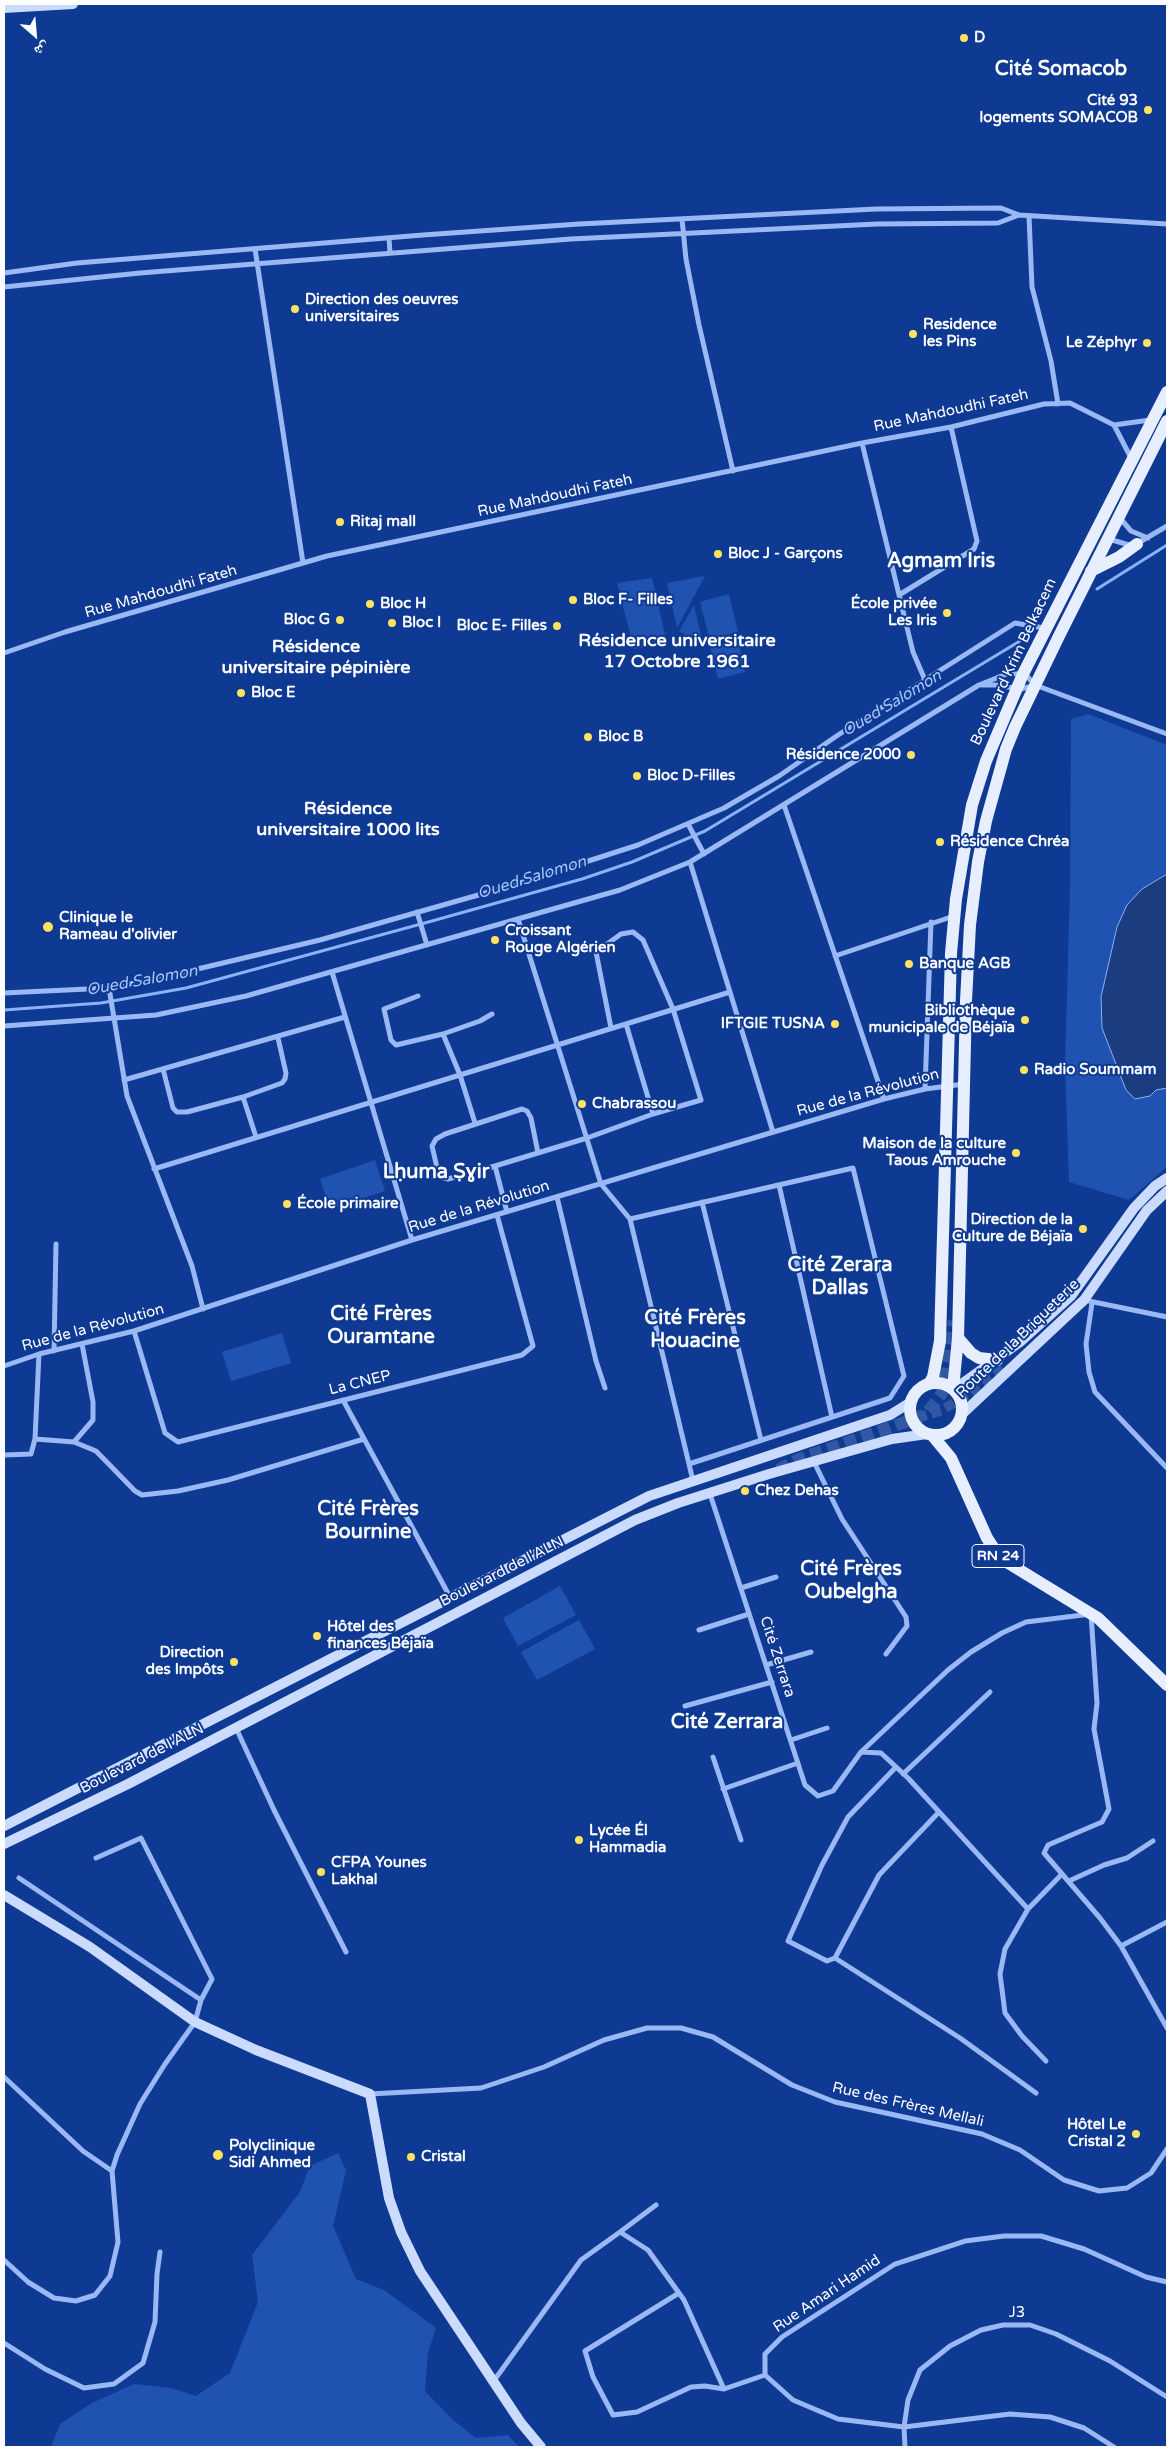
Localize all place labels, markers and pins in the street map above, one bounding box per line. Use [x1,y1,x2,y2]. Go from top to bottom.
place label: D [974,29,985,47]
marker: D [958,32,970,44]
place label: Cité 93 logements SOMACOB [980,92,1138,127]
marker: Cité 93 logements SOMACOB [1142,104,1154,116]
place label: Direction des oeuvres universitaires [305,291,458,326]
marker: Direction des oeuvres universitaires [289,303,301,315]
place label: Residence les Pins [923,316,997,351]
marker: Residence les Pins [907,328,919,340]
place label: Le Zéphyr [1066,334,1137,352]
marker: Le Zéphyr [1141,337,1153,349]
place label: Ritaj mall [350,513,416,531]
marker: Ritaj mall [334,516,346,528]
place label: Bloc J - Garçons [728,545,843,563]
marker: Bloc J - Garçons [712,548,724,560]
place label: Bloc F- Filles [583,591,673,609]
marker: Bloc F- Filles [567,594,579,606]
place label: Bloc H [380,595,426,613]
place label: École privée Les Iris [851,595,937,630]
marker: Bloc H [364,598,376,610]
marker: École privée Les Iris [941,607,953,619]
place label: Bloc G [284,611,330,629]
marker: Bloc G [334,614,346,626]
place label: Bloc I [402,614,441,632]
marker: Bloc I [386,617,398,629]
place label: Bloc E- Filles [457,617,547,635]
marker: Bloc E- Filles [551,620,563,632]
place label: Bloc E [251,684,296,702]
marker: Bloc E [235,687,247,699]
place label: Bloc B [598,728,643,746]
marker: Bloc B [582,731,594,743]
place label: Résidence 2000 [786,746,901,764]
marker: Résidence 2000 [905,749,917,761]
place label: Bloc D-Filles [647,767,735,785]
marker: Bloc D-Filles [631,770,643,782]
place label: Résidence Chréa [950,833,1070,851]
marker: Résidence Chréa [934,836,946,848]
place label: Clinique le Rameau d'olivier [59,909,177,944]
marker: Clinique le Rameau d'olivier [41,920,55,934]
place label: Croissant Rouge Algérien [505,922,616,957]
marker: Croissant Rouge Algérien [489,934,501,946]
place label: Banque AGB [919,955,1011,973]
marker: Banque AGB [903,958,915,970]
place label: Bibliothèque municipale de Béjaïa [868,1002,1015,1037]
marker: Bibliothèque municipale de Béjaïa [1019,1014,1031,1026]
place label: IFTGIE TUSNA [721,1015,825,1033]
marker: IFTGIE TUSNA [829,1018,841,1030]
place label: Radio Soummam [1034,1061,1157,1079]
marker: Radio Soummam [1018,1064,1030,1076]
place label: Chabrassou [592,1095,676,1113]
marker: Chabrassou [576,1098,588,1110]
place label: Maison de la culture Taous Amrouche [862,1135,1006,1170]
marker: Maison de la culture Taous Amrouche [1010,1147,1022,1159]
place label: École primaire [297,1195,398,1213]
marker: École primaire [281,1198,293,1210]
place label: Direction de la Culture de Béjaïa [952,1211,1073,1246]
marker: Direction de la Culture de Béjaïa [1077,1223,1089,1235]
place label: Chez Dehas [755,1482,839,1500]
marker: Chez Dehas [739,1485,751,1497]
place label: Hôtel des finances Béjaïa [327,1618,434,1653]
marker: Hôtel des finances Béjaïa [311,1630,323,1642]
place label: Direction des Impôts [146,1644,224,1679]
marker: Direction des Impôts [228,1656,240,1668]
place label: Lycée Él Hammadia [589,1822,666,1857]
marker: Lycée Él Hammadia [573,1834,585,1846]
place label: CFPA Younes Lakhal [331,1854,427,1889]
marker: CFPA Younes Lakhal [315,1866,327,1878]
place label: Hôtel Le Cristal 2 [1067,2116,1126,2151]
marker: Hôtel Le Cristal 2 [1130,2128,1142,2140]
place label: Polyclinique Sidi Ahmed [229,2137,315,2172]
marker: Polyclinique Sidi Ahmed [211,2148,225,2162]
place label: Cristal [421,2148,466,2166]
marker: Cristal [405,2151,417,2163]

